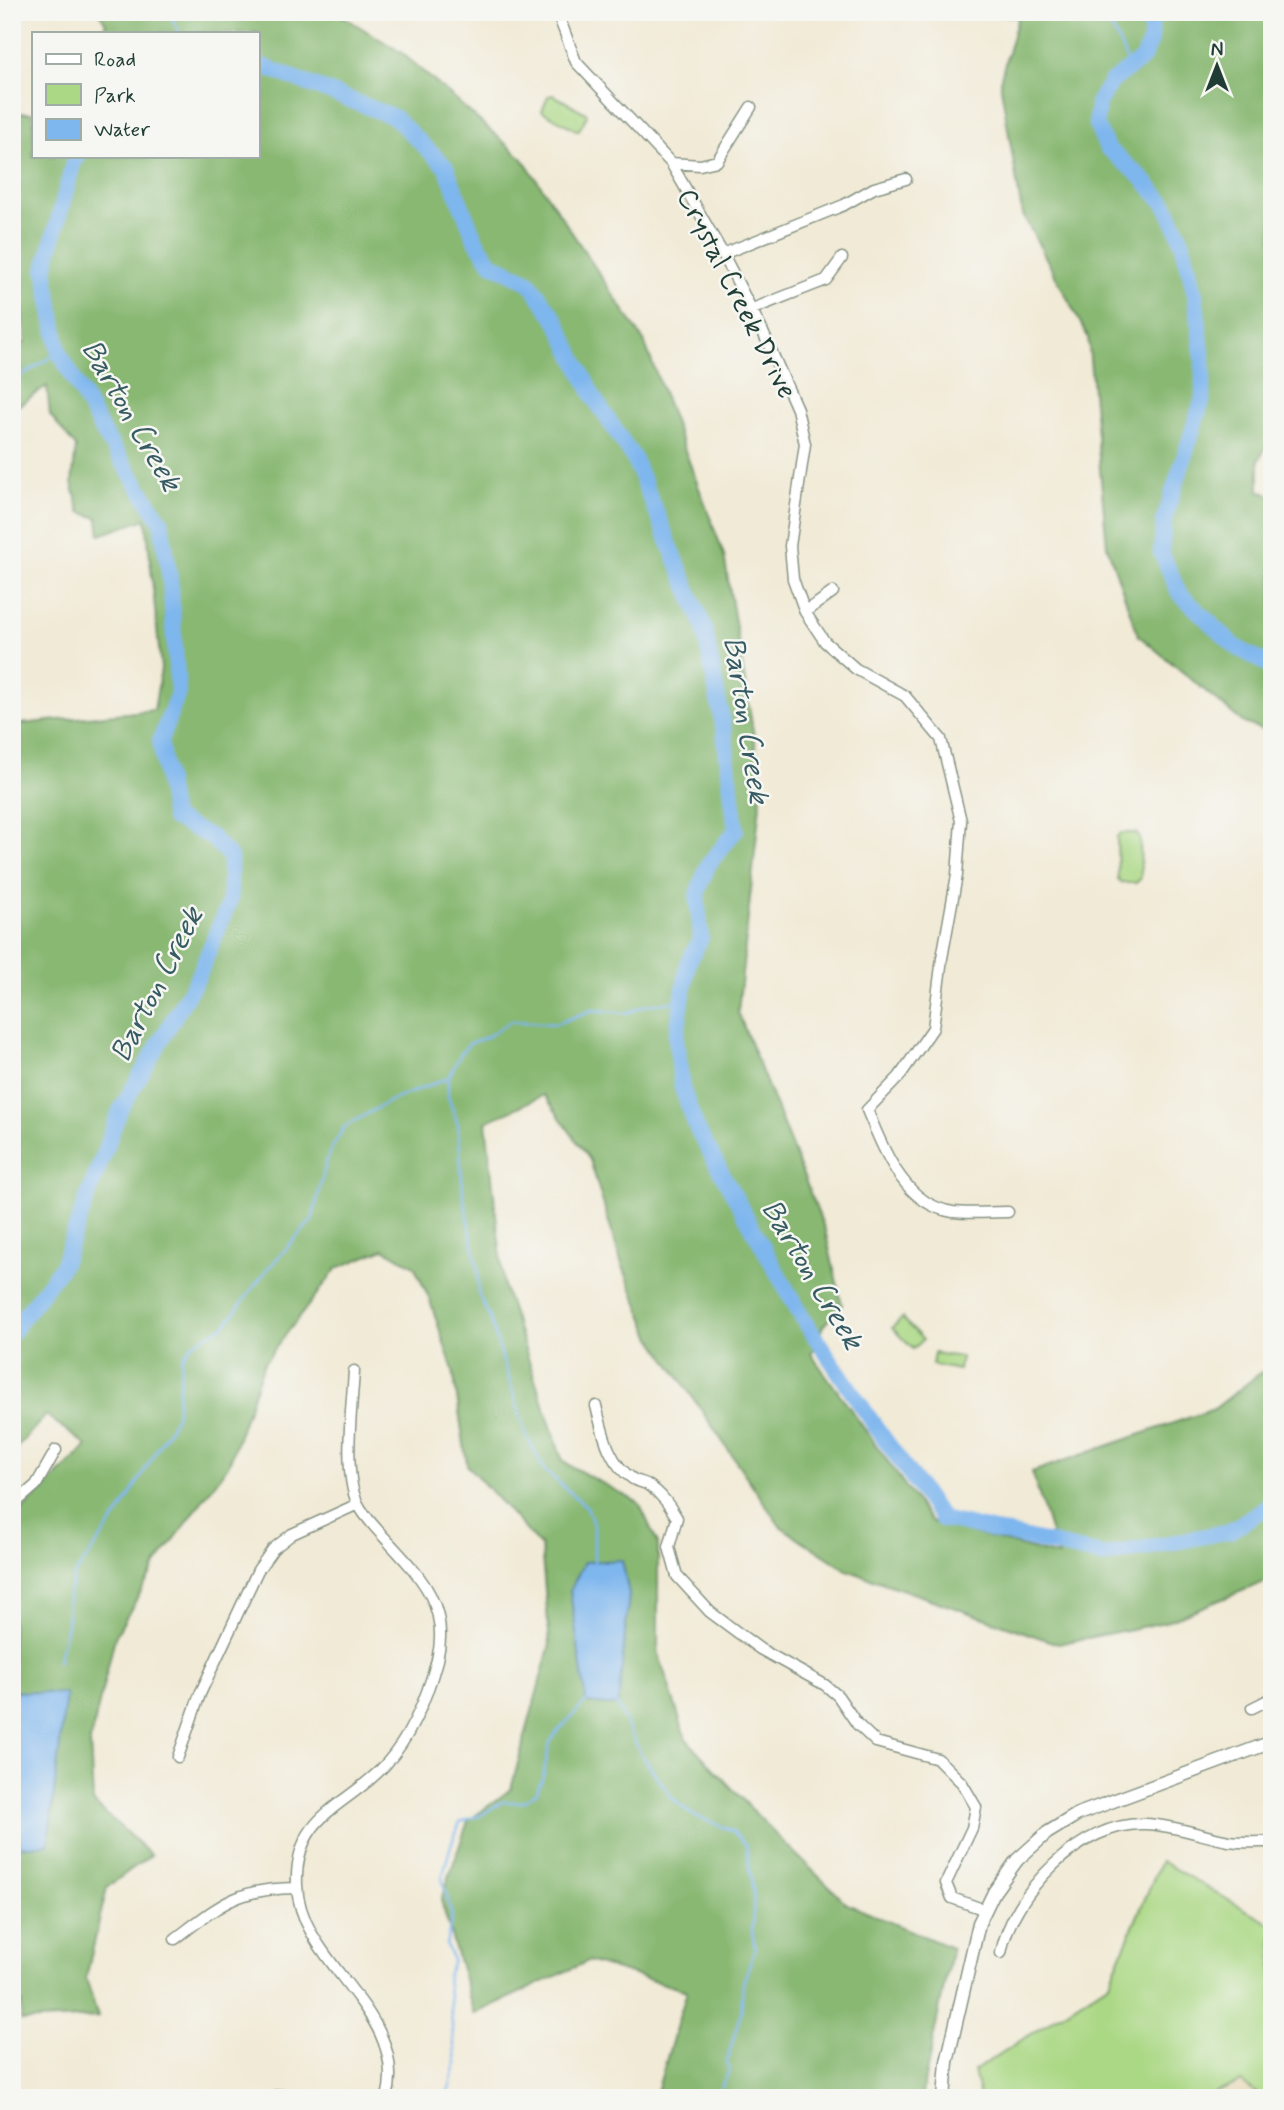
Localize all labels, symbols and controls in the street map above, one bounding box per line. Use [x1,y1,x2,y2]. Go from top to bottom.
legend [32,32,259,158]
north arrow [1182,32,1252,102]
text: N [1211,38,1223,63]
text: Road [94,46,136,74]
text: Park [94,82,136,110]
text: Water [94,116,150,144]
street label: Crystal Creek Drive [667,183,805,405]
water label: Barton Creek [72,333,191,500]
water label: Barton Creek [713,634,778,808]
water label: Barton Creek [102,899,214,1069]
water label: Barton Creek [752,1192,873,1359]

